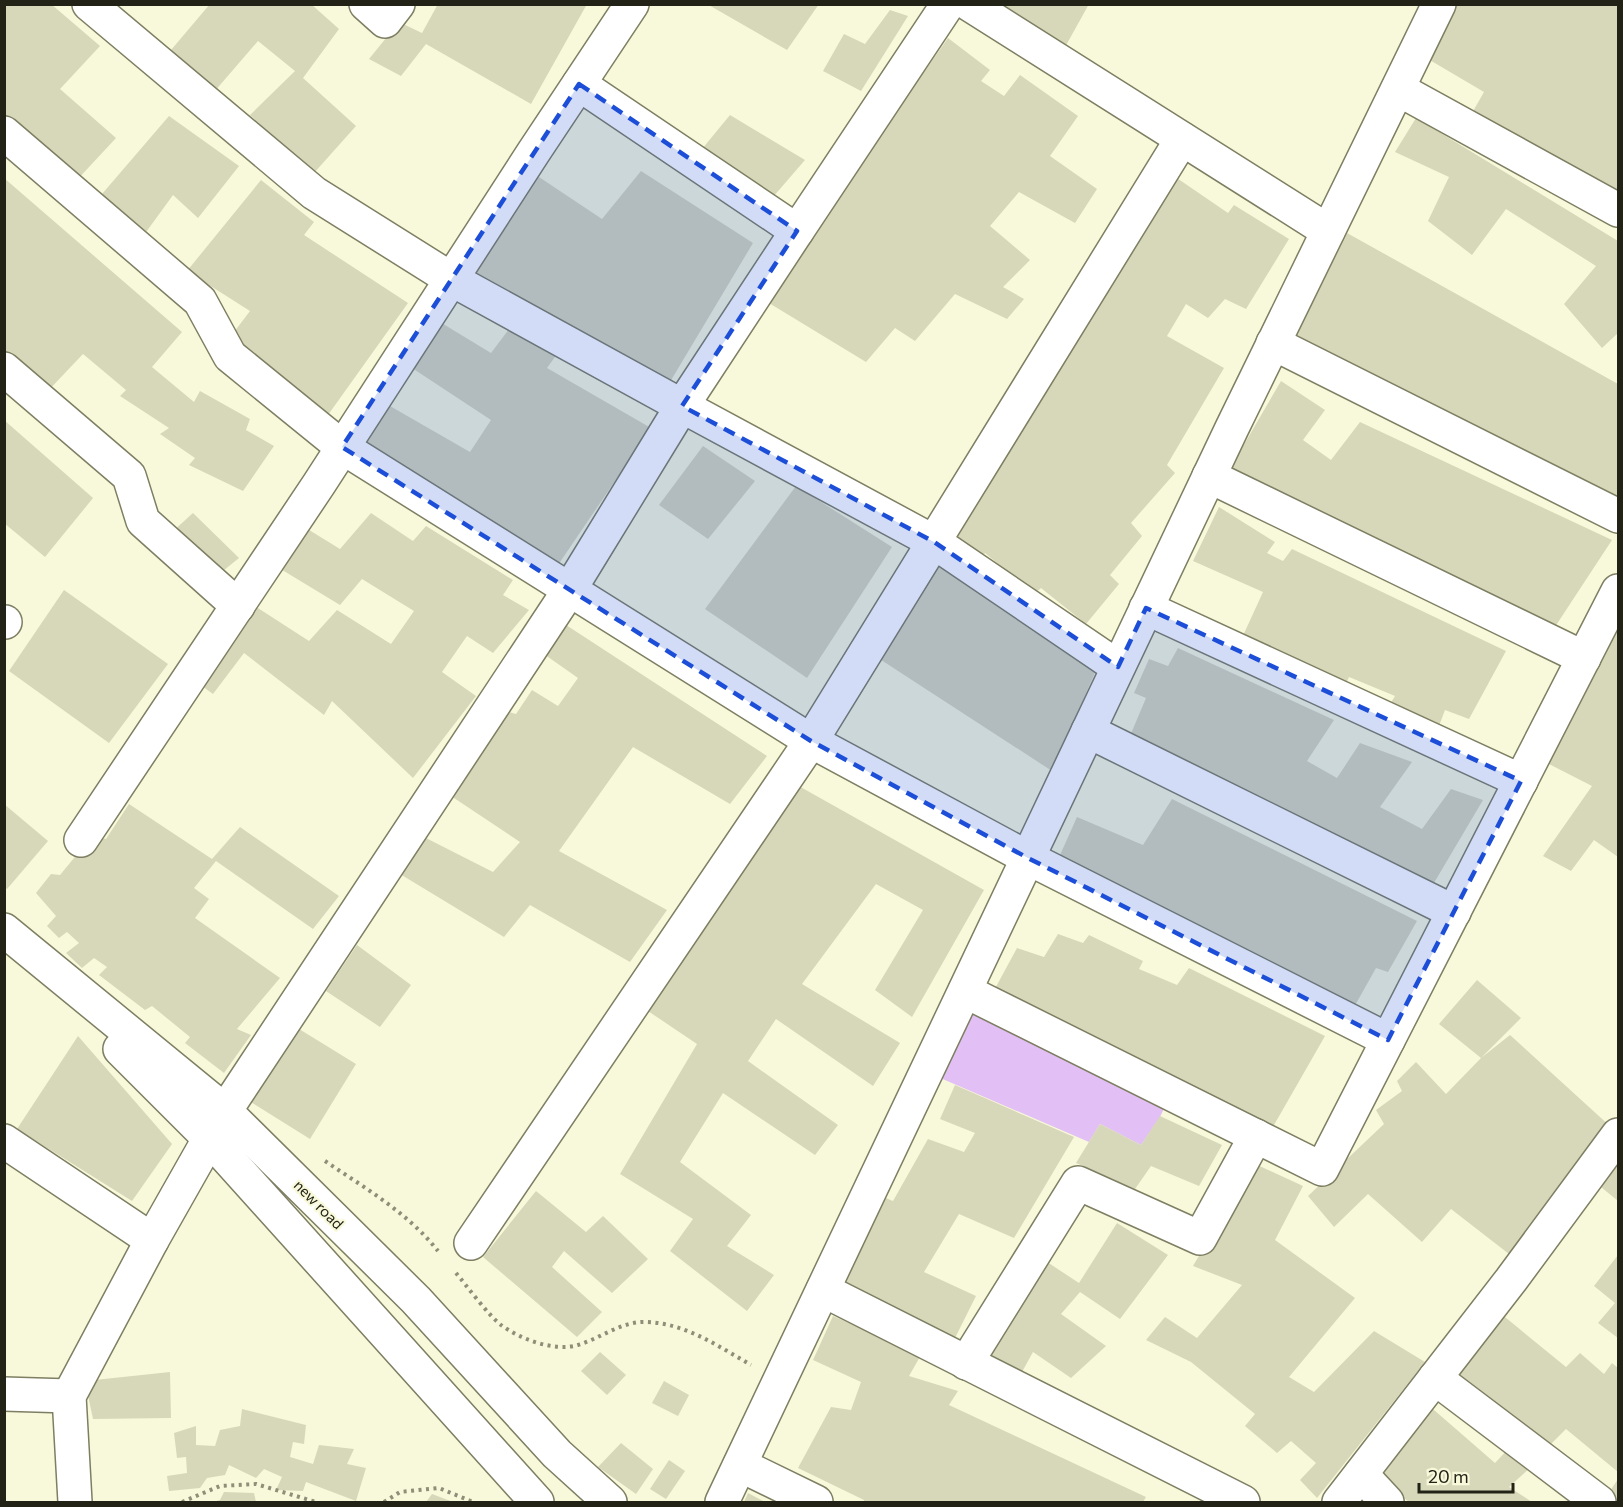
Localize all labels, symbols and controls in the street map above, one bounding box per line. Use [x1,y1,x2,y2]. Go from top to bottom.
street label: new road [291,1176,347,1232]
scale bar [1419,1456,1514,1494]
text: 20 m [1428,1465,1469,1487]

